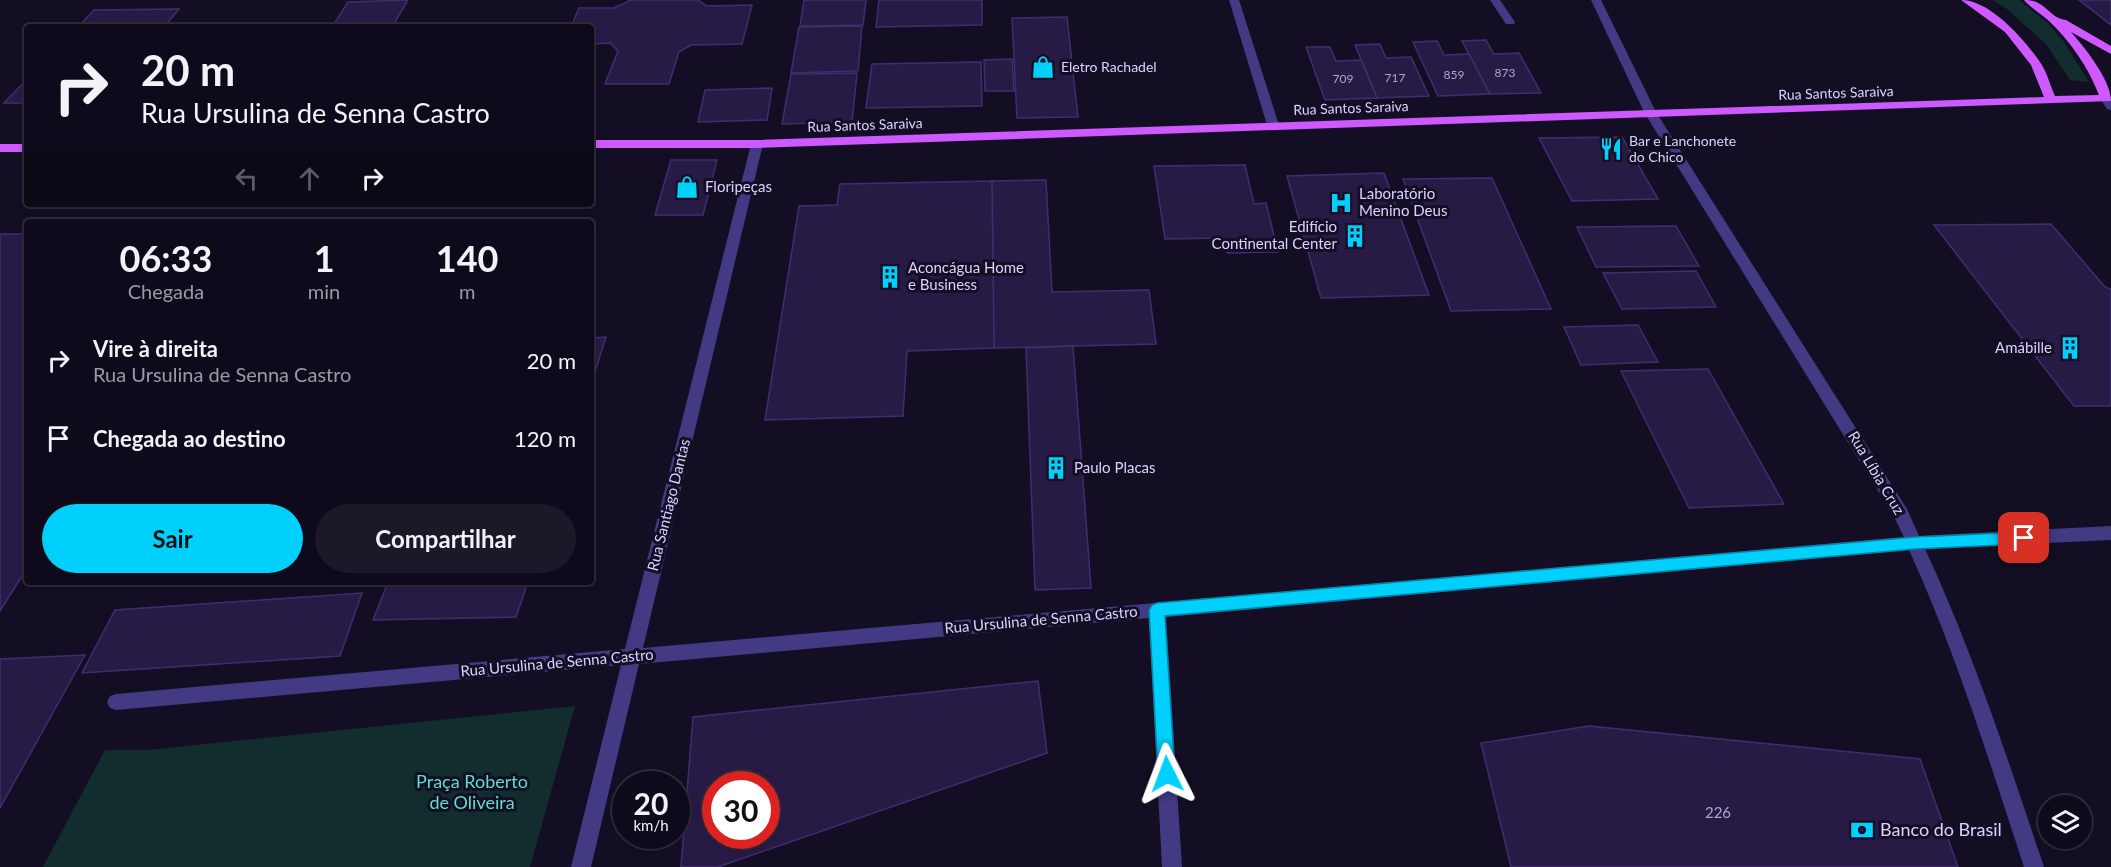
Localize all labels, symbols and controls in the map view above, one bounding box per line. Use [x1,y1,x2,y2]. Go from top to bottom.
text: 20 m [141,45,235,95]
icon: right [42,48,120,126]
shop icon: Eletro Rachadel [1030,54,1056,80]
place label: Eletro Rachadel [1061,58,1157,75]
house number: 873 [1495,65,1515,80]
house number: 859 [1444,67,1464,82]
house number: 717 [1385,70,1405,85]
house number: 709 [1333,71,1353,86]
street label: Rua Santos Saraiva [1778,82,1894,103]
text: Rua Ursulina de Senna Castro [141,96,490,129]
street label: Rua Santos Saraiva [1293,97,1409,118]
street label: Rua Santos Saraiva [807,114,923,135]
place label: Bar e Lanchonete do Chico [1629,132,1736,165]
restaurant icon: Bar e Lanchonete do Chico [1598,136,1624,162]
icon: left [230,162,263,195]
icon: ahead [293,162,326,195]
icon: right [356,162,389,195]
shop icon: Floripeças [674,174,700,200]
place label: Floripeças [705,177,772,195]
place label: Laboratório Menino Deus [1359,184,1447,219]
hospital icon: Laboratório Menino Deus [1328,190,1354,216]
place label: Edifício Continental Center [1212,217,1338,252]
building icon: Edifício Continental Center [1342,223,1368,249]
text: 06:33 [120,236,212,280]
text: 1 [314,236,335,280]
text: 140 [436,236,498,280]
place label: Aconcágua Home e Business [908,258,1024,293]
building icon: Aconcágua Home e Business [877,264,903,290]
text: Chegada [128,279,204,303]
text: min [308,279,340,303]
text: m [459,279,475,303]
text: Vire à direita [93,335,218,362]
building icon: Amábille [2057,335,2083,361]
place label: Amábille [1995,338,2052,356]
icon: right [42,344,75,377]
text: 20 m [527,347,576,374]
text: Rua Ursulina de Senna Castro [93,362,351,386]
icon: arrive [42,422,75,455]
text: Chegada ao destino [93,425,286,452]
text: 120 m [514,425,576,452]
street label: Rua Líbia Cruz [1845,427,1909,518]
street label: Rua Santiago Dantas [643,437,693,573]
building icon: Paulo Placas [1043,455,1069,481]
place label: Paulo Placas [1074,458,1156,476]
button: Sair [42,504,303,573]
button: Compartilhar [315,504,576,573]
pin [1998,512,2049,563]
icon: arrive [2007,521,2040,554]
street label: Rua Ursulina de Senna Castro [944,602,1138,636]
street label: Rua Ursulina de Senna Castro [460,645,654,679]
position arrow [1135,742,1199,806]
park label: Praça Roberto de Oliveira [416,770,528,813]
speed limit sign: 30 [702,771,780,849]
text: 20 [634,785,668,821]
map controls [2038,795,2092,849]
button: layers [2038,795,2092,849]
house number: 226 [1705,803,1731,821]
text: km/h [633,816,669,834]
bank icon: Banco do Brasil [1849,817,1875,843]
place label: Banco do Brasil [1880,818,2002,840]

